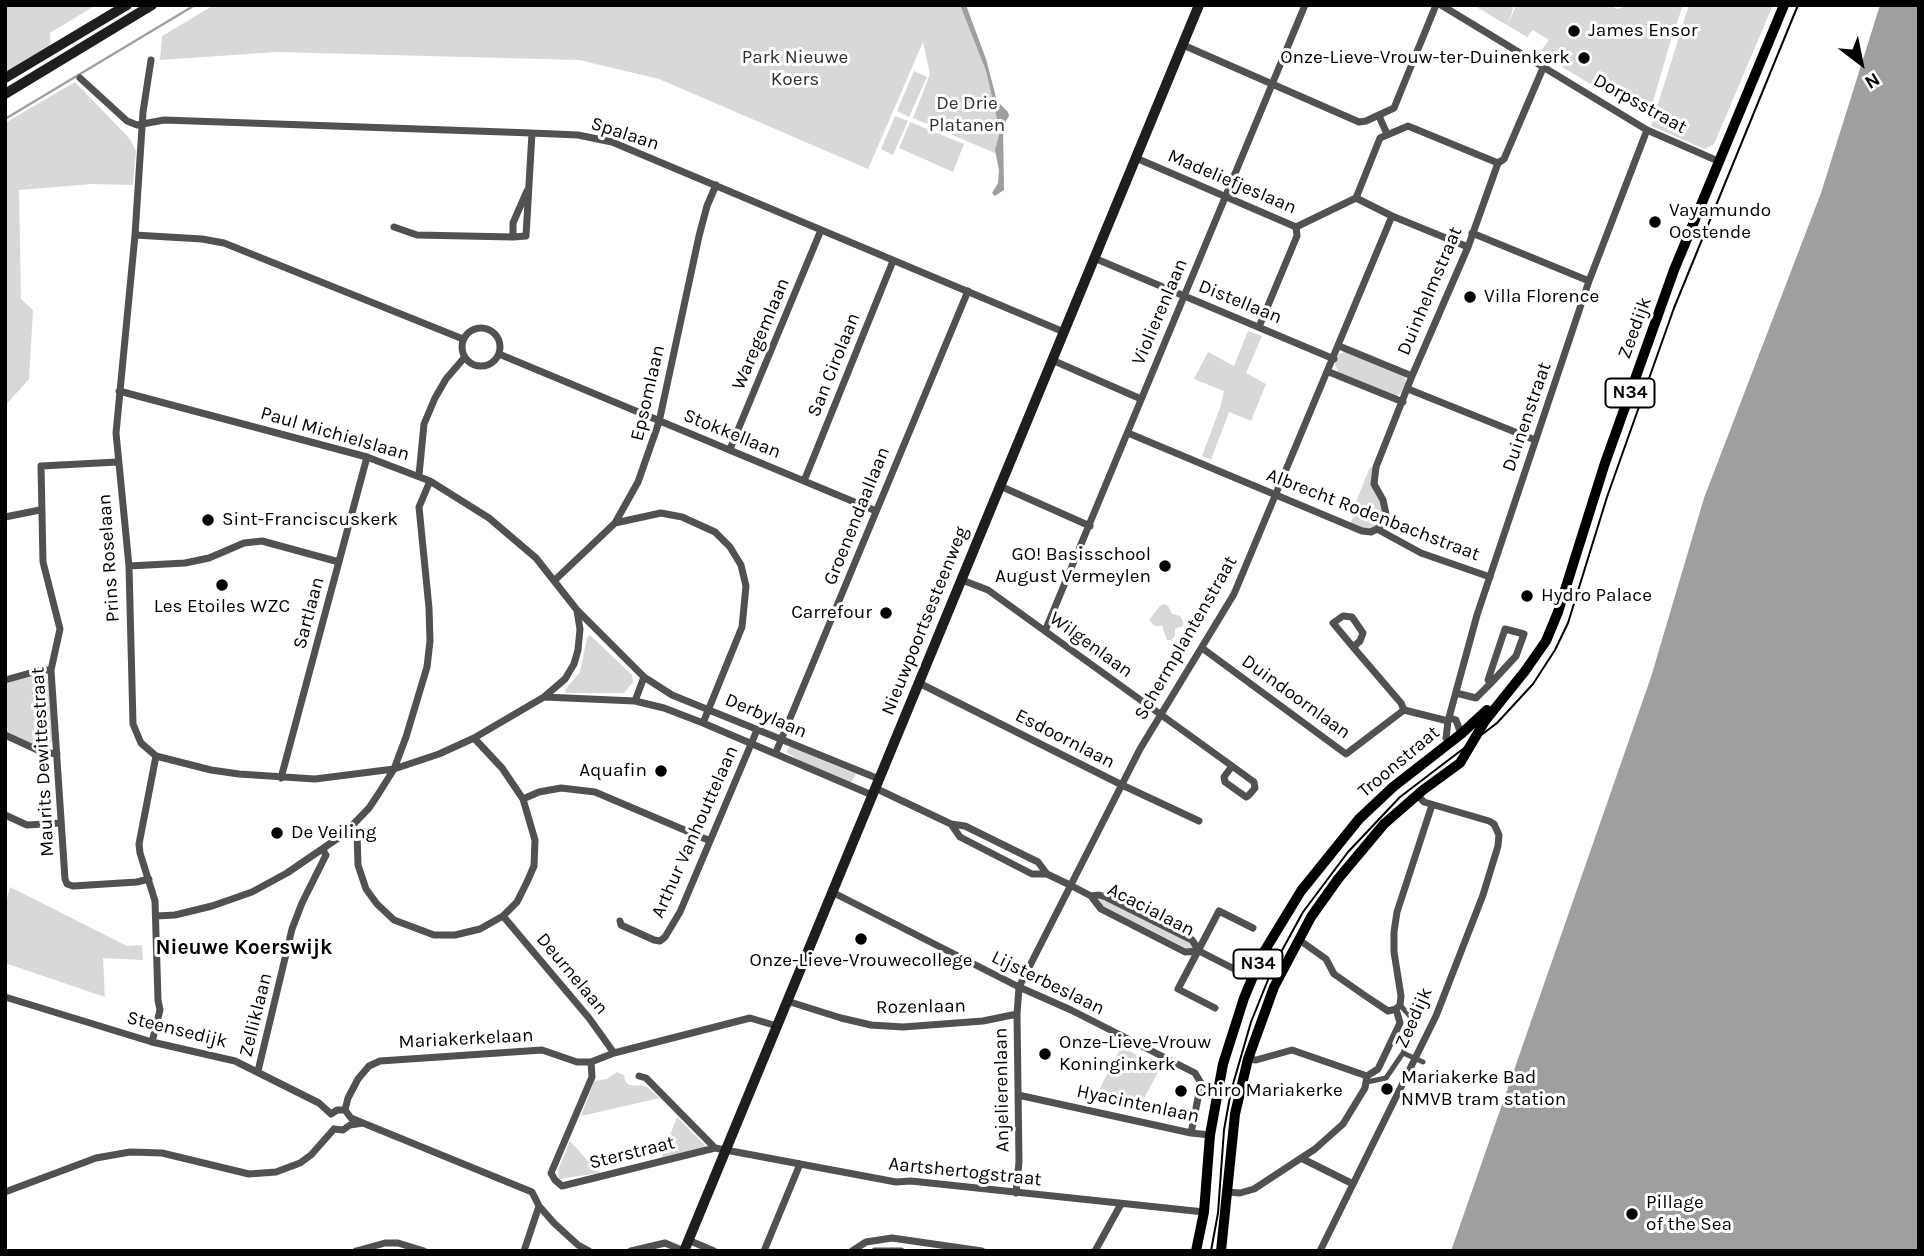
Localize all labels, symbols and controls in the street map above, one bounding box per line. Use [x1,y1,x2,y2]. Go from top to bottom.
place label: James Ensor [1588,20,1698,42]
marker: James Ensor [1566,23,1582,39]
north arrow [1826,28,1896,98]
park label: Park Nieuwe Koers [742,47,848,91]
place label: Onze-Lieve-Vrouw-ter-Duinenkerk [1280,47,1570,69]
marker: Onze-Lieve-Vrouw-ter-Duinenkerk [1576,50,1592,66]
text: N [1861,68,1884,94]
street label: Dorpsstraat [1589,69,1691,139]
park label: De Drie Platanen [929,93,1005,137]
street label: Spalaan [588,112,662,156]
street label: Madeliefjeslaan [1164,145,1300,219]
place label: Vayamundo Oostende [1669,200,1771,244]
marker: Vayamundo Oostende [1647,214,1663,230]
street label: Duinhelmstraat [1393,223,1467,359]
street label: Violierenlaan [1127,255,1193,369]
street label: Waregemlaan [727,275,795,393]
street label: Distellaan [1195,275,1285,329]
place label: Villa Florence [1484,286,1599,308]
marker: Villa Florence [1462,289,1478,305]
street label: Zeedijk [1613,294,1657,362]
street label: San Cirolaan [803,310,865,420]
street label: Epsomlaan [626,343,670,443]
street label: Duinenstraat [1498,359,1556,475]
road number: N34 [1606,379,1654,408]
street label: Paul Michielslaan [258,402,412,466]
street label: Stokkellaan [680,404,784,464]
street label: Groenendaallaan [819,444,895,588]
street label: Albrecht Rodenbachstraat [1263,464,1483,566]
street label: Prins Roselaan [93,493,125,623]
place label: Sint-Franciscuskerk [222,509,398,531]
marker: Sint-Franciscuskerk [200,512,216,528]
street label: Nieuwpoortsesteenweg [877,523,973,719]
place label: GO! Basisschool August Vermeylen [995,544,1151,588]
street label: Schermplantenstraat [1130,552,1242,724]
marker: GO! Basisschool August Vermeylen [1157,558,1173,574]
street label: Sartlaan [288,574,330,652]
marker: Les Etoiles WZC [214,577,230,593]
place label: Hydro Palace [1541,585,1652,607]
marker: Hydro Palace [1519,588,1535,604]
place label: Les Etoiles WZC [154,596,290,618]
place label: Carrefour [791,602,872,624]
marker: Carrefour [878,605,894,621]
street label: Wilgenlaan [1045,607,1137,683]
street label: Duindoornlaan [1237,650,1355,744]
street label: Maurits Dewittestraat [27,667,59,857]
street label: Derbylaan [722,689,810,743]
street label: Esdoornlaan [1011,704,1119,774]
street label: Troonstraat [1354,721,1444,803]
street label: Arthur Vanhouttelaan [647,742,743,922]
place label: Aquafin [579,760,647,782]
marker: Aquafin [653,763,669,779]
place label: De Veiling [291,822,376,844]
marker: De Veiling [269,825,285,841]
street label: Acacialaan [1104,878,1198,942]
street label: Deurnelaan [531,929,613,1019]
marker: Onze-Lieve-Vrouwecollege [853,931,869,947]
district label: Nieuwe Koerswijk [156,935,332,961]
street label: Lijsterbeslaan [988,946,1108,1020]
place label: Onze-Lieve-Vrouwecollege [749,950,973,972]
road number: N34 [1234,950,1282,979]
street label: Zelliklaan [235,971,277,1059]
street label: Zeedijk [1391,984,1437,1052]
street label: Rozenlaan [876,995,966,1019]
street label: Steensedijk [124,1006,230,1054]
street label: Mariakerkelaan [398,1024,534,1054]
street label: Anjelierenlaan [990,1027,1014,1153]
place label: Onze-Lieve-Vrouw Koninginkerk [1059,1032,1211,1076]
marker: Onze-Lieve-Vrouw Koninginkerk [1037,1046,1053,1062]
place label: Mariakerke Bad NMVB tram station [1401,1067,1566,1111]
street label: Hyacintenlaan [1074,1080,1202,1128]
place label: Chiro Mariakerke [1195,1080,1343,1102]
marker: Mariakerke Bad NMVB tram station [1379,1081,1395,1097]
marker: Chiro Mariakerke [1173,1083,1189,1099]
street label: Sterstraat [587,1131,677,1175]
street label: Aartshertogstraat [887,1153,1043,1191]
place label: Pillage of the Sea [1646,1192,1732,1236]
marker: Pillage of the Sea [1624,1206,1640,1222]

